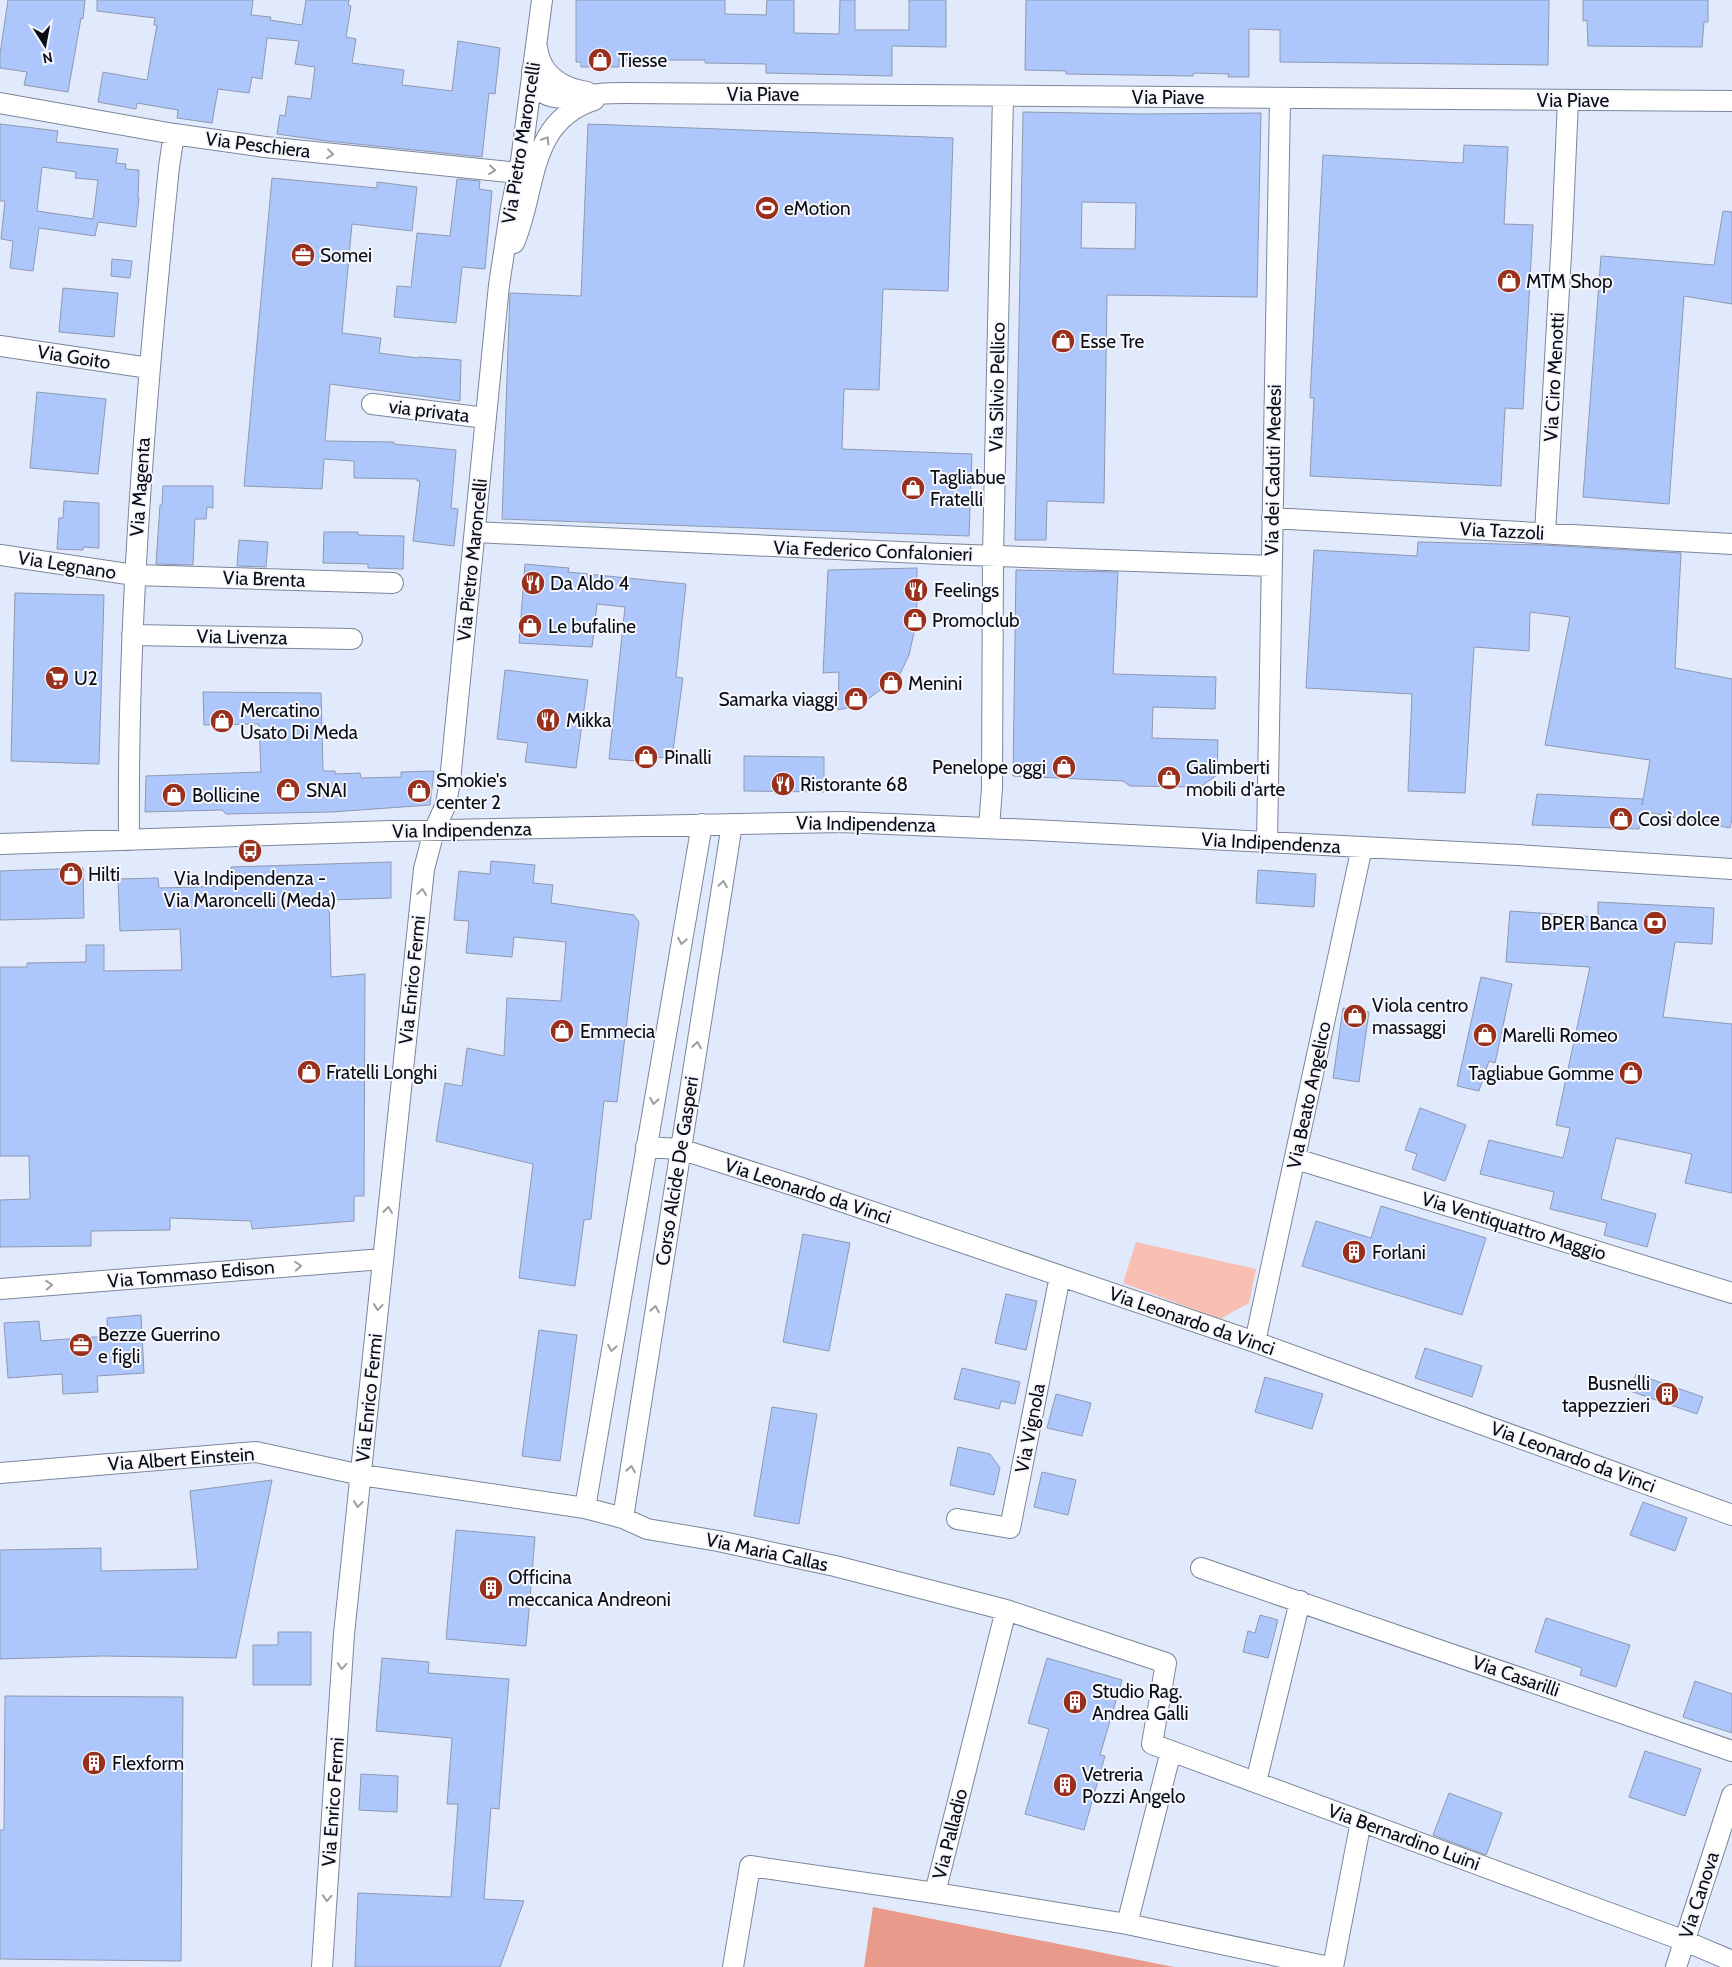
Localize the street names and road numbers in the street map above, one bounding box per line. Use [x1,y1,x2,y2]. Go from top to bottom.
street label: Via Pietro Maroncelli [497,60,545,226]
street label: Via Piave [727,83,799,106]
street label: Via Piave [1132,86,1204,109]
street label: Via Piave [1537,89,1609,112]
street label: Via Peschiera [204,127,312,163]
street label: Via Ciro Menotti [1539,312,1569,442]
street label: Via Silvio Pellico [984,322,1010,452]
street label: Via Goito [36,340,112,374]
street label: Via dei Caduti Medesi [1260,384,1286,556]
street label: via privata [387,395,471,427]
street label: Via Magenta [125,437,155,537]
street label: Via Pietro Maroncelli [452,477,492,643]
street label: Via Tazzoli [1459,517,1545,545]
street label: Via Federico Confalonieri [773,536,973,566]
street label: Via Legnano [16,546,118,584]
street label: Via Brenta [222,566,306,592]
street label: Via Livenza [196,625,288,649]
street label: Via Indipendenza [796,811,936,837]
street label: Via Indipendenza [392,817,532,843]
street label: Via Indipendenza [1201,828,1341,858]
street label: Via Enrico Fermi [394,914,430,1046]
street label: Via Beato Angelico [1282,1019,1336,1171]
street label: Corso Alcide De Gasperi [651,1075,703,1267]
street label: Via Leonardo da Vinci [722,1153,894,1229]
street label: Via Ventiquattro Maggio [1419,1187,1609,1265]
street label: Via Tommaso Edison [106,1255,276,1293]
street label: Via Leonardo da Vinci [1106,1282,1278,1360]
street label: Via Enrico Fermi [351,1332,387,1464]
street label: Via Vignola [1010,1381,1050,1475]
street label: Via Leonardo da Vinci [1487,1416,1659,1498]
street label: Via Albert Einstein [107,1442,255,1476]
street label: Via Maria Callas [704,1528,830,1576]
street label: Via Casarilli [1469,1650,1563,1702]
street label: Via Enrico Fermi [317,1737,349,1867]
street label: Via Palladio [928,1786,972,1882]
street label: Via Bernardino Luini [1325,1799,1483,1875]
street label: Via Canova [1674,1849,1724,1941]

